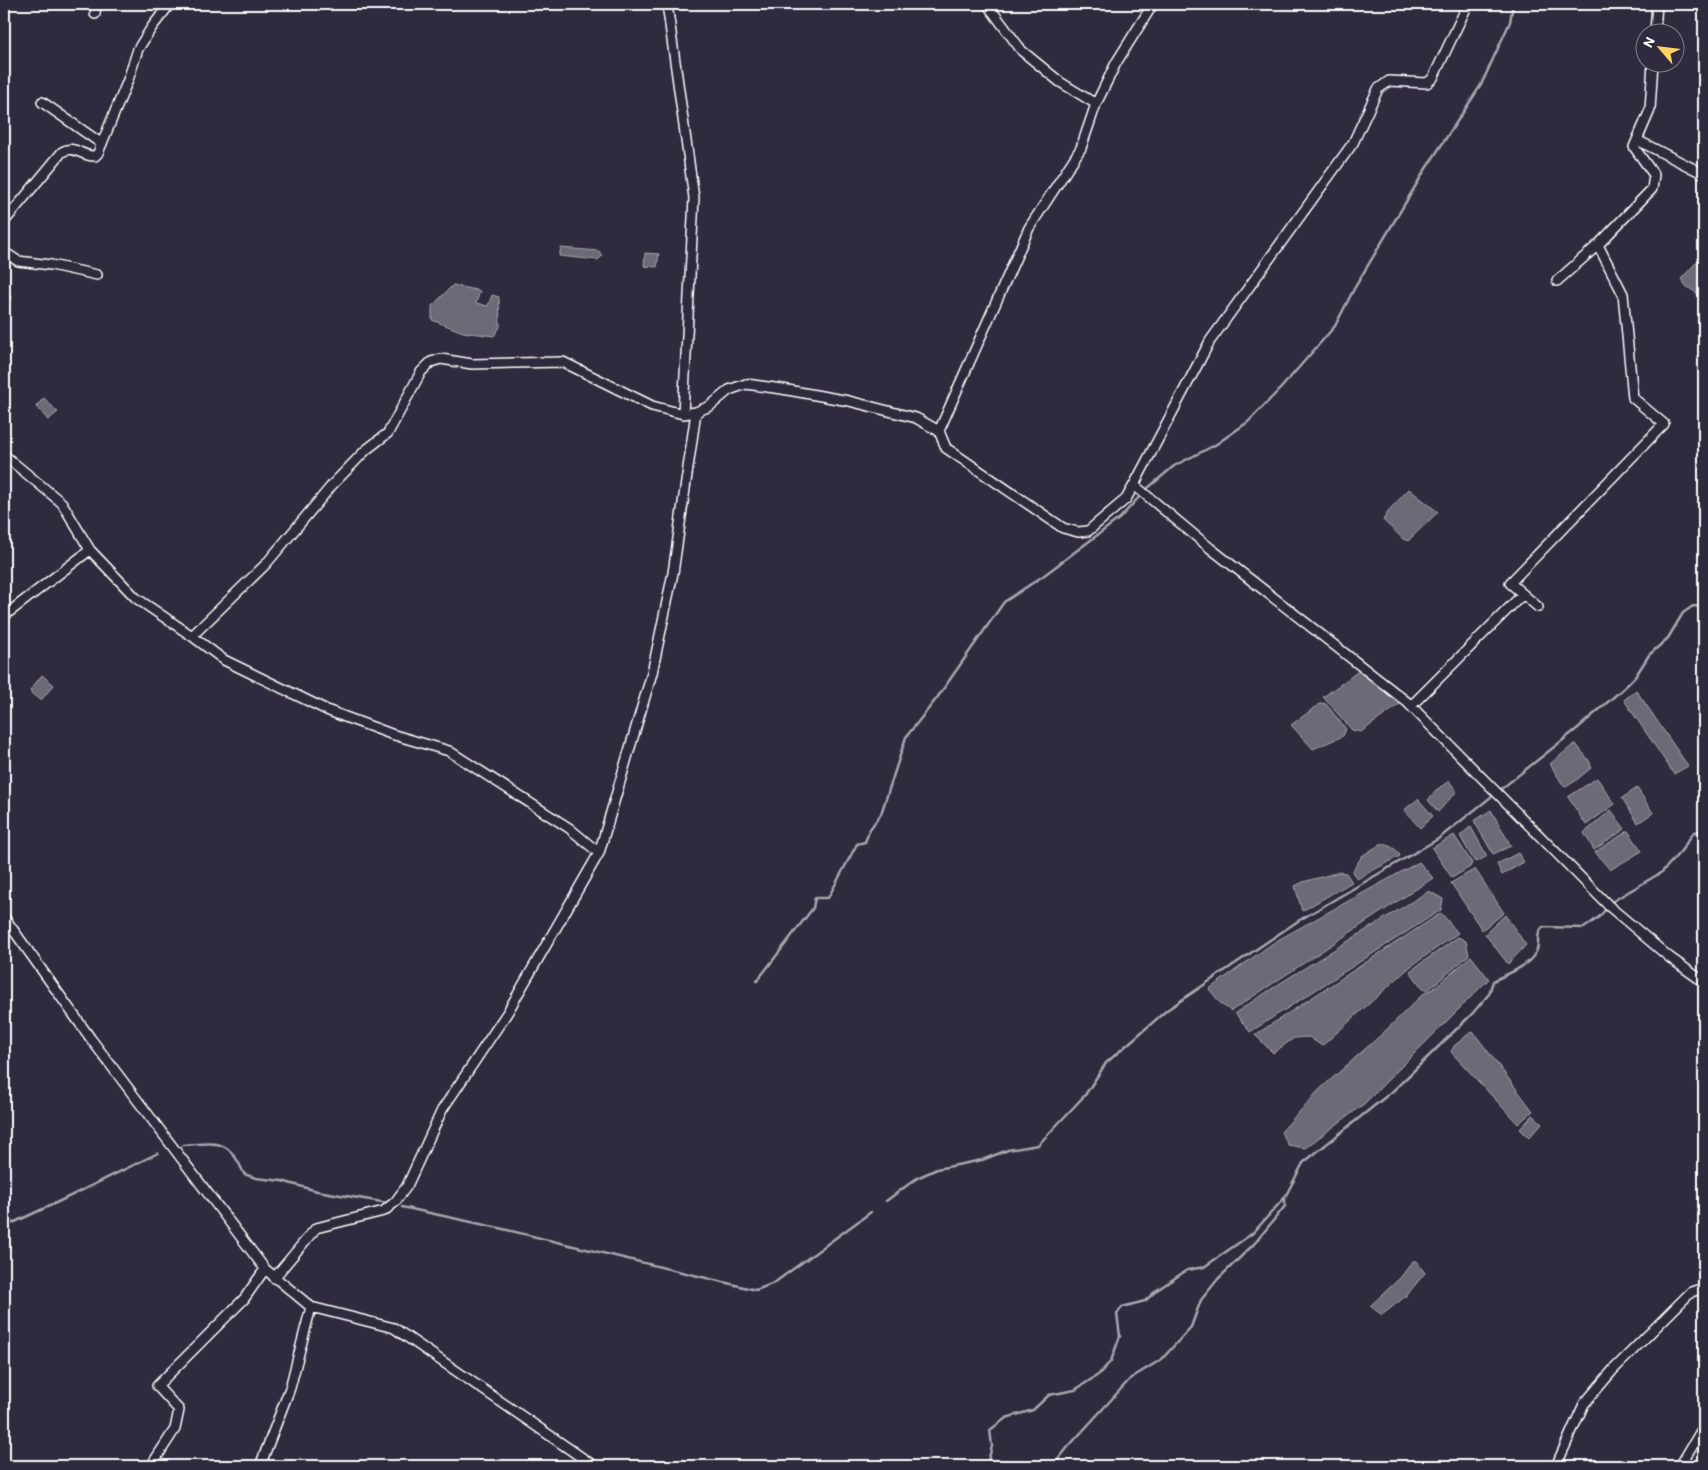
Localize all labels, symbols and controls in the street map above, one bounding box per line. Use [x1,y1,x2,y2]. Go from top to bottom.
north arrow [1636,22,1686,72]
text: N [1639,34,1659,50]

